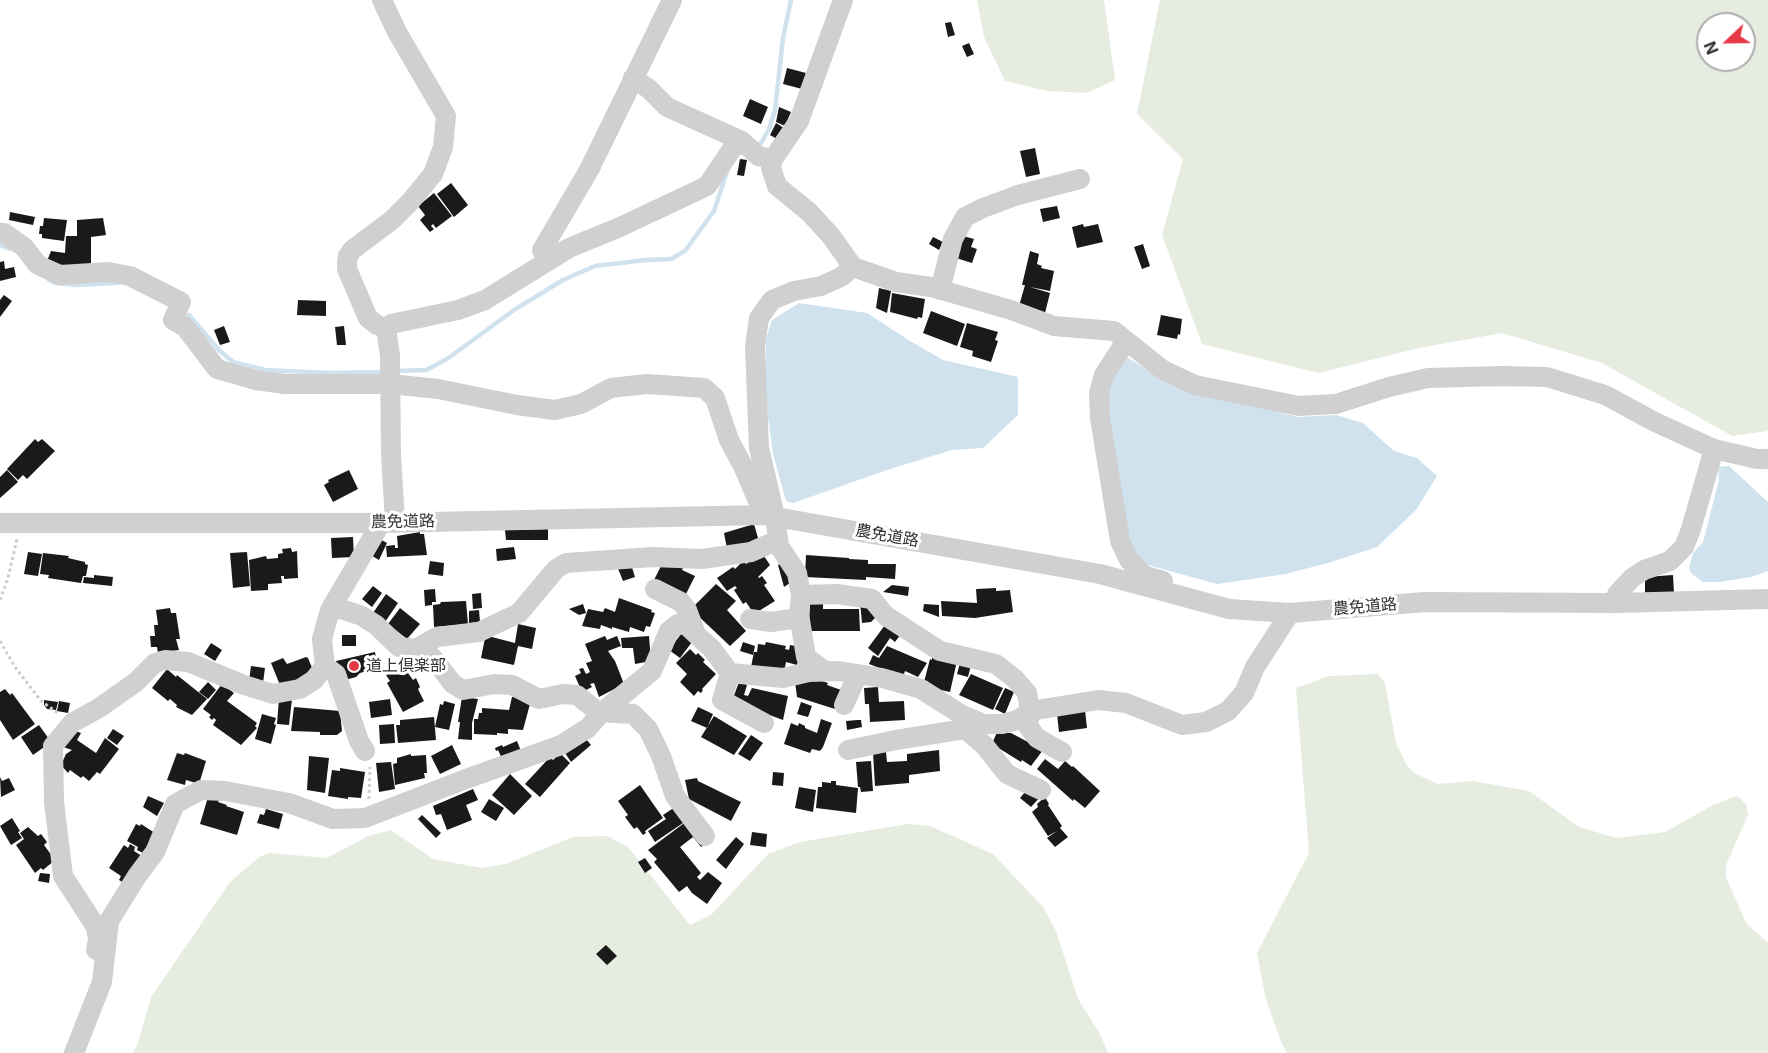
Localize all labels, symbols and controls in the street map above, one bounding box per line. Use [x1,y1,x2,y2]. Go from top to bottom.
north arrow [1696,12,1756,72]
text: N [1700,39,1723,57]
street label: 農免道路 [371,512,435,532]
street label: 農免道路 [854,521,920,551]
street label: 農免道路 [1332,595,1398,619]
place label: 道上倶楽部 [366,656,446,676]
marker: 道上倶楽部 [347,659,361,673]

